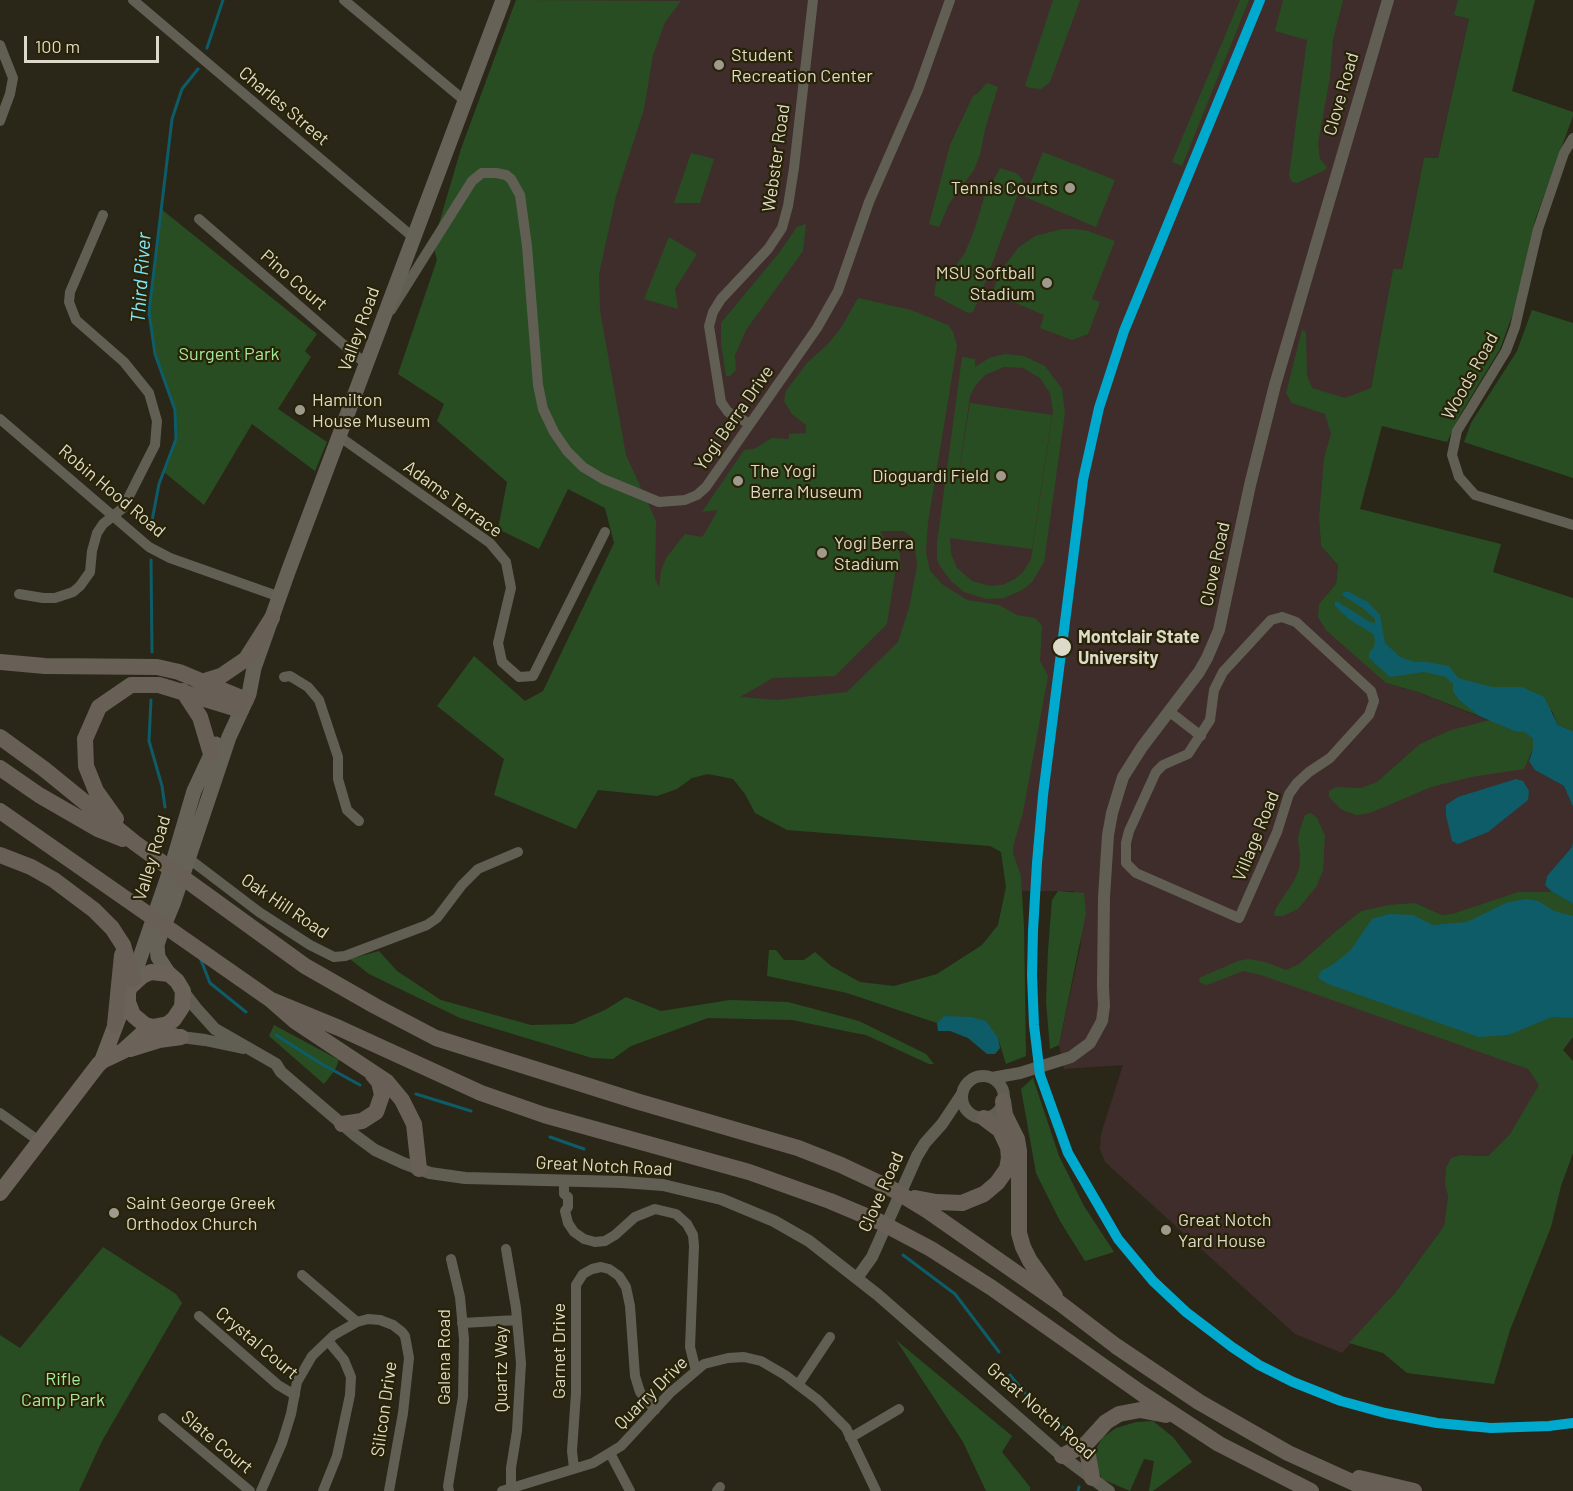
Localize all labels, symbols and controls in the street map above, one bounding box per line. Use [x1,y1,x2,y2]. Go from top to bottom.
scale bar [27,24,162,62]
text: 100 m [35,35,80,57]
place label: Student Recreation Center [731,44,873,86]
street label: Clove Road [1319,50,1363,138]
marker: Student Recreation Center [712,58,726,72]
street label: Charles Street [234,62,334,150]
street label: Webster Road [758,103,794,213]
place label: Tennis Courts [951,177,1058,199]
marker: Tennis Courts [1063,181,1077,195]
water label: Third River [126,232,156,324]
street label: Pino Court [256,245,332,315]
place label: MSU Softball Stadium [936,262,1035,304]
marker: MSU Softball Stadium [1040,276,1054,290]
street label: Valley Road [334,284,384,374]
street label: Woods Road [1437,329,1503,423]
park label: Surgent Park [179,343,279,365]
street label: Yogi Berra Drive [690,361,778,475]
place label: Hamilton House Museum [312,389,430,432]
marker: Hamilton House Museum [293,403,307,417]
street label: Robin Hood Road [54,440,170,542]
street label: Adams Terrace [399,456,507,542]
place label: The Yogi Berra Museum [750,460,862,502]
place label: Dioguardi Field [872,465,989,487]
marker: Dioguardi Field [994,469,1008,483]
marker: The Yogi Berra Museum [731,474,745,488]
street label: Clove Road [1196,520,1234,608]
place label: Yogi Berra Stadium [834,532,914,574]
marker: Yogi Berra Stadium [815,546,829,560]
place label: Montclair State University [1078,626,1199,668]
marker: Montclair State University [1051,636,1073,658]
street label: Village Road [1228,788,1284,884]
street label: Valley Road [129,813,175,903]
street label: Oak Hill Road [237,869,333,943]
street label: Clove Road [854,1148,908,1236]
street label: Great Notch Road [535,1152,673,1180]
place label: Saint George Greek Orthodox Church [126,1192,275,1234]
marker: Saint George Greek Orthodox Church [107,1206,121,1220]
place label: Great Notch Yard House [1178,1209,1271,1252]
marker: Great Notch Yard House [1159,1223,1173,1237]
street label: Crystal Court [211,1302,303,1384]
street label: Garnet Drive [548,1303,570,1399]
street label: Galena Road [433,1309,455,1405]
street label: Quartz Way [490,1326,512,1412]
street label: Quarry Drive [610,1352,692,1434]
street label: Great Notch Road [982,1358,1100,1464]
street label: Silicon Drive [367,1360,401,1458]
park label: Rifle Camp Park [21,1368,105,1410]
street label: Slate Court [177,1406,257,1478]

